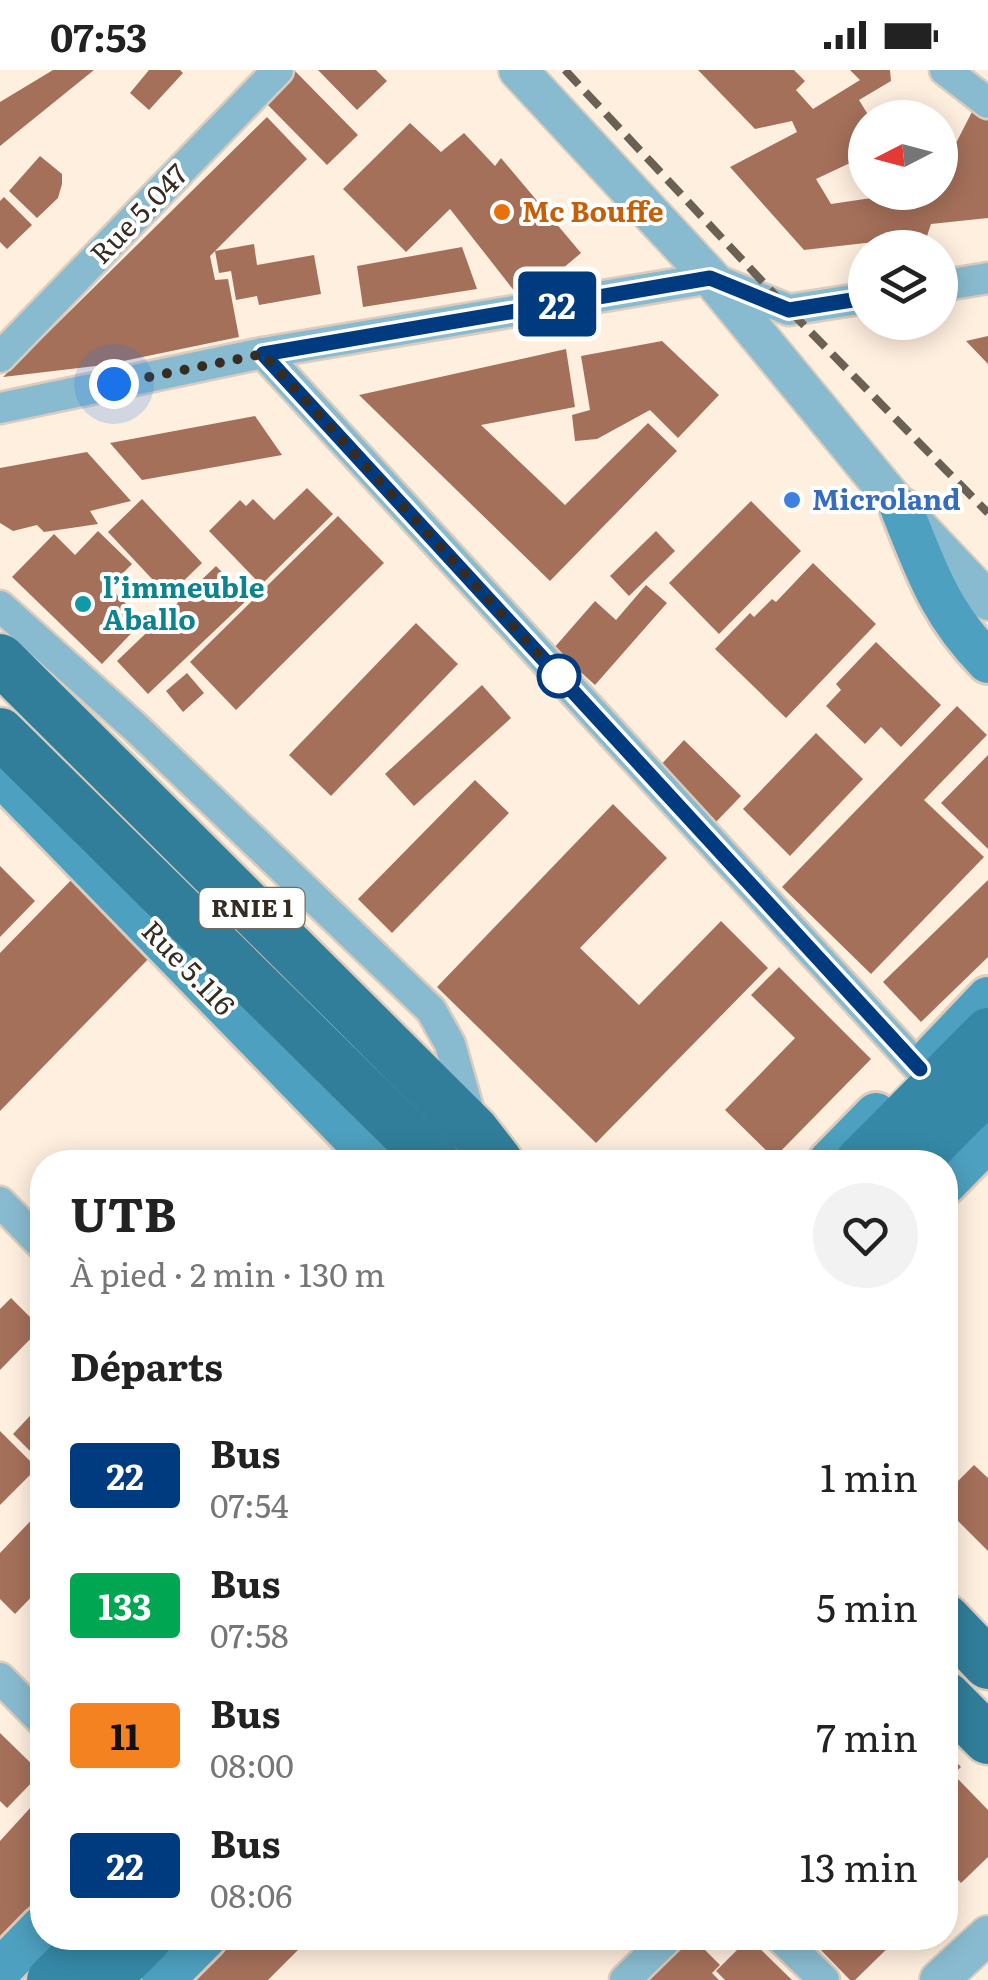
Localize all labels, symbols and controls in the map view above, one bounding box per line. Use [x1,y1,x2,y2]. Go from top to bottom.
text: 07:53 [50,7,147,64]
north arrow [848,100,958,210]
map controls [848,100,958,340]
street label: Rue 5.047 [79,153,196,272]
place label: Mc Bouffe [522,189,664,231]
marker: Mc Bouffe [491,201,513,223]
button: layers [848,230,958,340]
line badge: 22 [512,272,602,336]
text: 22 [538,278,576,330]
your location [89,359,139,409]
place label: Microland [812,477,961,519]
marker: Microland [781,489,803,511]
place label: l’immeuble Aballo [103,565,265,639]
marker: l’immeuble Aballo [72,593,94,615]
unlabelled marker [538,655,580,697]
road number: RNIE 1 [200,888,304,928]
street label: Rue 5.116 [133,909,246,1024]
text: UTB [70,1176,177,1247]
button: heart [813,1183,918,1288]
text: À pied · 2 min · 130 m [70,1249,385,1297]
text: Départs [70,1336,223,1393]
text: Bus [210,1423,281,1480]
text: 1 min [820,1447,918,1504]
text: 22 [106,1449,144,1501]
text: 07:54 [210,1480,289,1528]
text: Bus [210,1553,281,1610]
text: 5 min [816,1577,918,1634]
text: 133 [99,1579,151,1631]
text: 07:58 [210,1610,289,1658]
text: Bus [210,1683,281,1740]
text: 7 min [816,1707,918,1764]
text: 11 [111,1709,139,1761]
text: 08:00 [210,1740,294,1788]
text: Bus [210,1813,281,1870]
text: 13 min [800,1837,918,1894]
text: 22 [106,1839,144,1891]
text: 08:06 [210,1870,292,1918]

